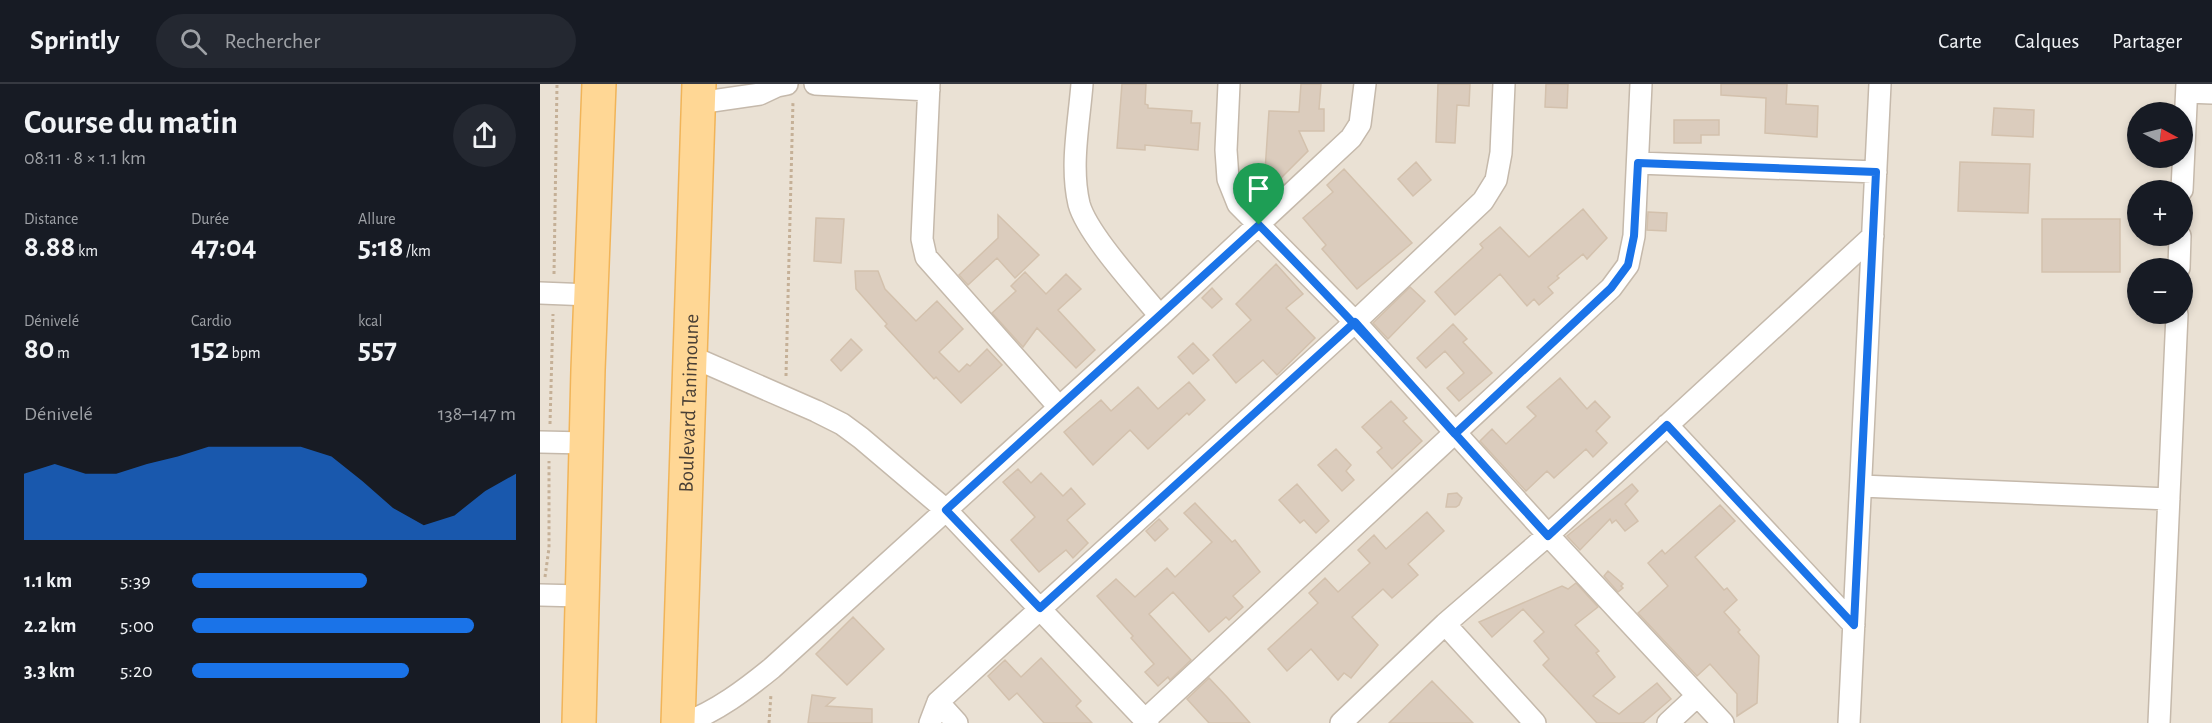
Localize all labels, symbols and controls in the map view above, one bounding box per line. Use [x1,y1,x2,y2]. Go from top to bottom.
search box [156,14,576,68]
icon: search [177,25,210,58]
text: Sprintly [30,27,120,55]
text: Rechercher [225,30,320,52]
text: Carte [1938,31,1982,52]
text: Calques [2015,31,2079,52]
text: Partager [2112,31,2182,52]
north arrow [2127,102,2193,168]
map controls [2127,102,2193,324]
button: share [453,104,516,167]
text: Course du matin [24,107,238,140]
text: 08:11 · 8 × 1.1 km [24,148,146,168]
pin [1233,163,1284,225]
icon: arrive [1242,172,1275,205]
button: + [2127,180,2193,246]
text: Distance [24,211,78,227]
text: Durée [191,211,229,227]
text: Allure [358,211,396,227]
text: 8.88 [24,232,75,262]
text: 47:04 [191,232,257,262]
text: 5:18 [358,232,403,262]
text: km [75,243,98,259]
text: /km [403,243,431,259]
button: − [2127,258,2193,324]
text: Dénivelé [24,313,79,329]
text: Cardio [191,313,232,329]
text: kcal [358,313,382,329]
street label: Boulevard Tanimoune [676,314,702,493]
text: 80 [24,334,54,364]
text: 152 [191,334,229,364]
text: 557 [358,334,397,364]
text: m [54,345,70,361]
text: bpm [229,345,261,361]
text: Dénivelé [24,404,93,424]
text: 138–147 m [438,404,516,424]
text: 1.1 km [24,571,72,591]
text: 5:39 [120,571,151,591]
text: 2.2 km [24,616,76,636]
text: 5:00 [120,616,154,636]
text: 3.3 km [24,661,75,681]
text: 5:20 [120,661,153,681]

